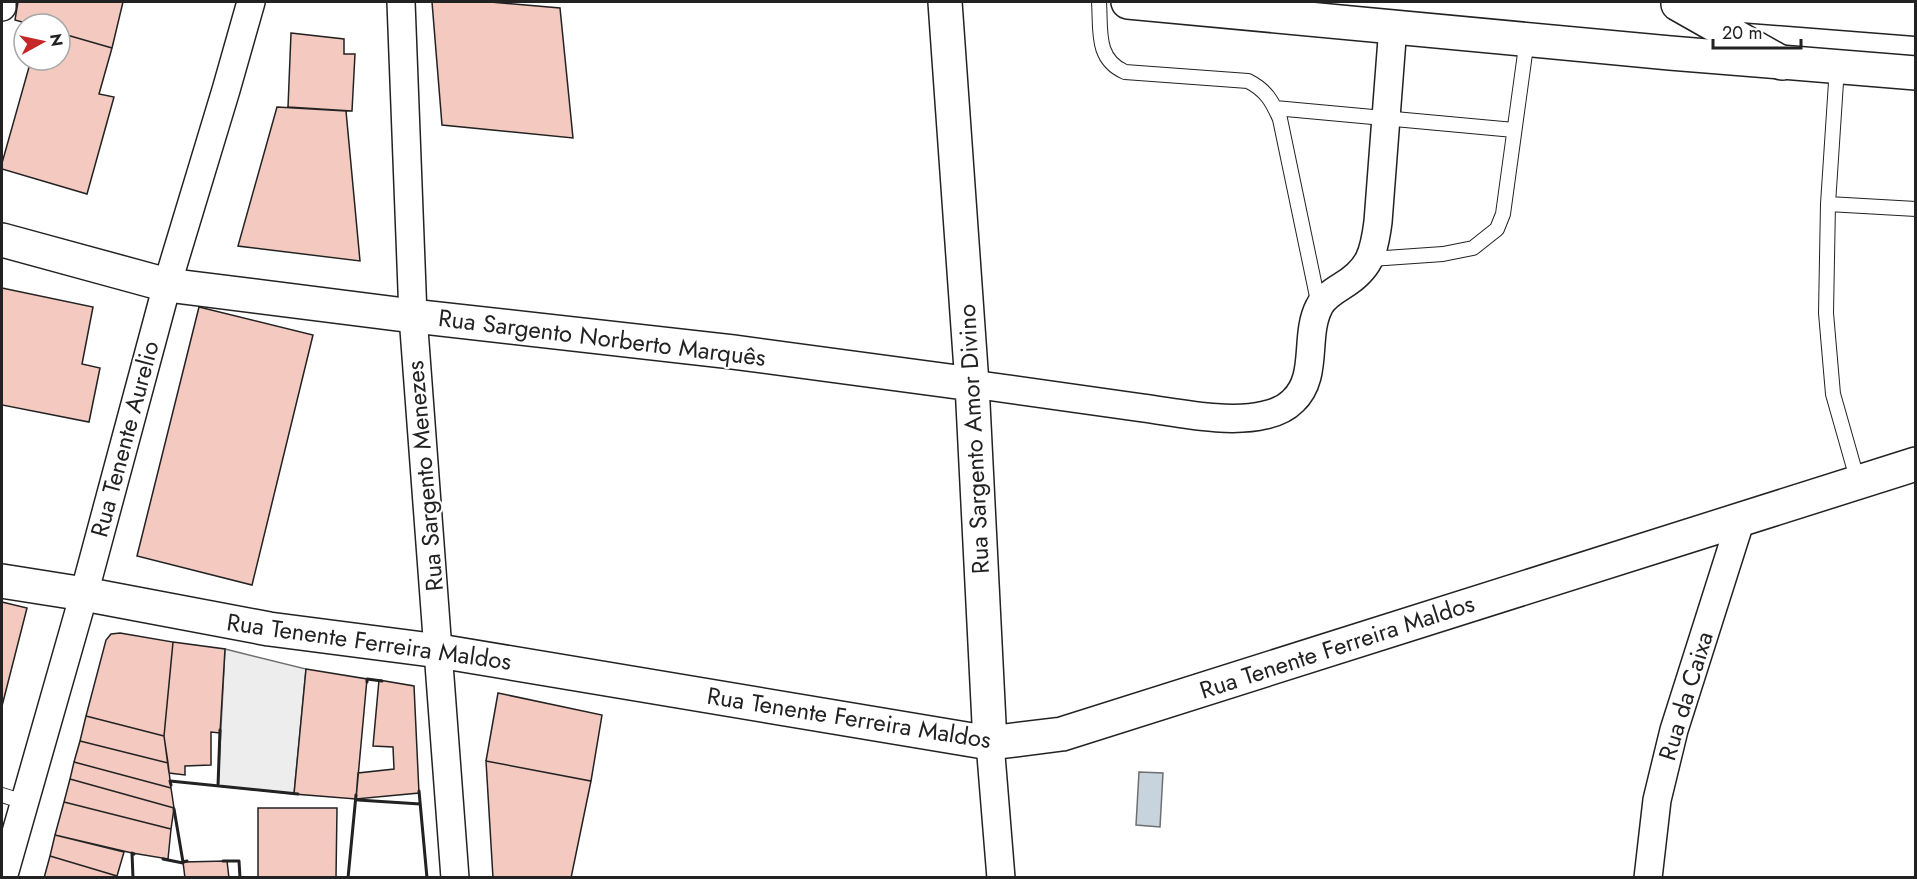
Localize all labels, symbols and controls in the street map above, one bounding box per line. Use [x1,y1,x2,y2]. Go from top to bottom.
north arrow [12,12,72,72]
scale bar [1713,12,1802,50]
text: 20 m [1722,20,1762,46]
text: N [44,32,69,48]
street label: Rua Sargento Norberto Marquês [436,300,768,375]
street label: Rua Sargento Amor Divino [949,303,998,575]
street label: Rua Tenente Aurelio [81,337,168,541]
street label: Rua Sargento Menezes [397,359,452,593]
street label: Rua Tenente Ferreira Maldos [1195,586,1479,708]
street label: Rua Tenente Ferreira Maldos [224,604,514,679]
street label: Rua da Caixa [1649,627,1722,765]
street label: Rua Tenente Ferreira Maldos [705,678,994,757]

